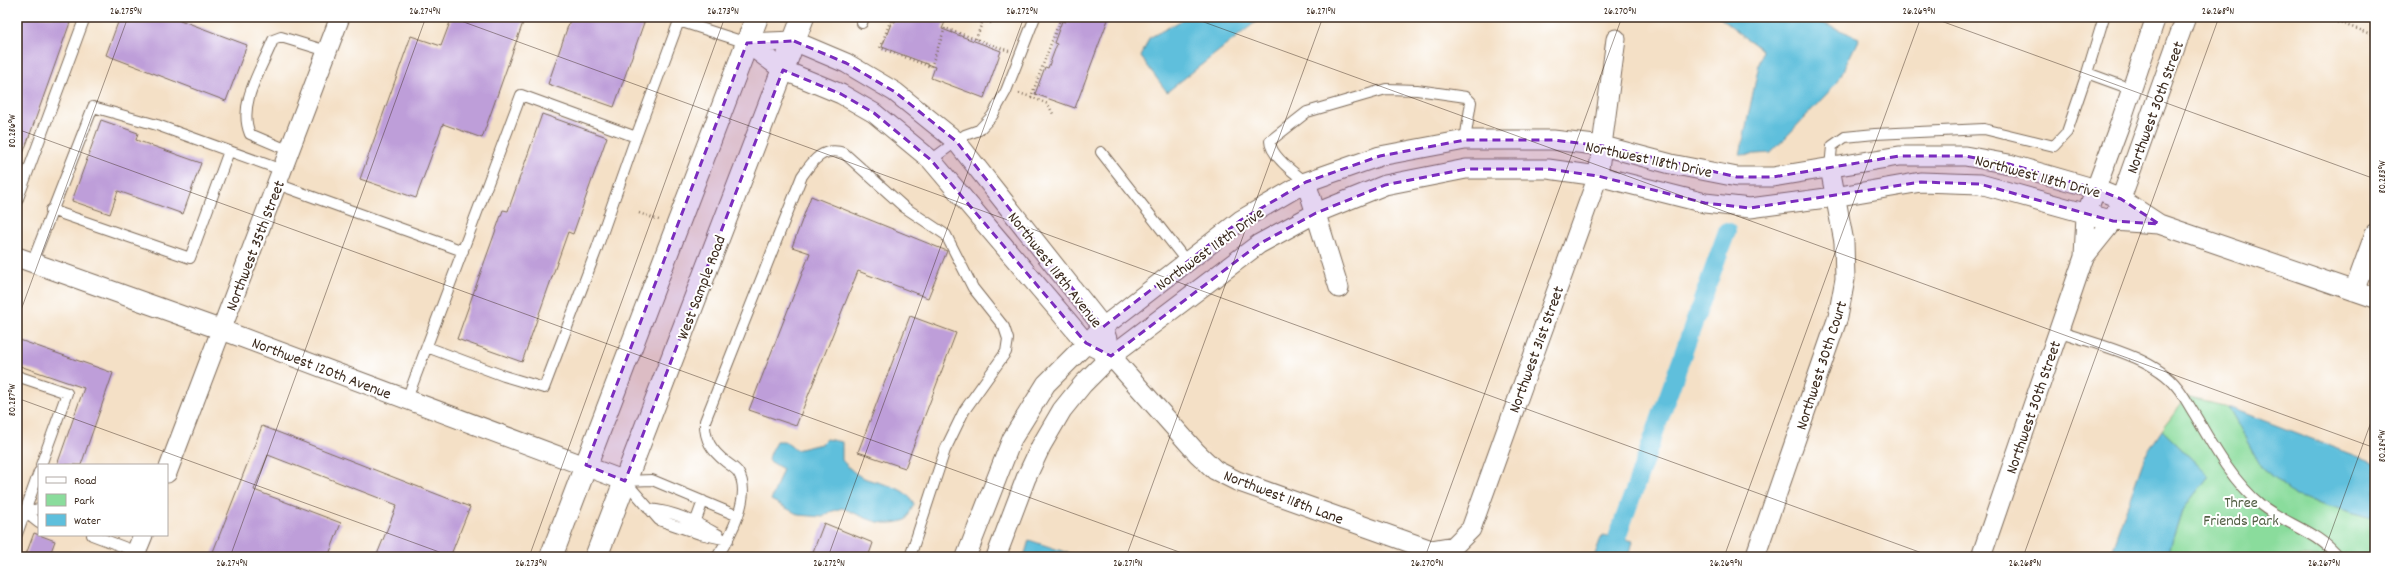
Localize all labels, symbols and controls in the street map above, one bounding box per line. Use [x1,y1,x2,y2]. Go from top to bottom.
text: 26.275°N [110,5,142,19]
text: 26.274°N [409,5,441,19]
text: 26.273°N [707,5,739,19]
text: 26.272°N [1006,5,1038,19]
text: 26.271°N [1306,5,1336,19]
text: 26.270°N [1604,5,1636,19]
text: 26.269°N [1903,5,1936,19]
text: 26.268°N [2202,5,2234,19]
street label: Northwest 30th Street [2122,38,2191,177]
text: 80.286°W [6,114,20,148]
street label: Northwest 118th Drive [1583,136,1714,185]
street label: Northwest 118th Drive [1972,150,2103,205]
text: 80.283°W [2376,160,2390,193]
street label: Northwest 35th Street [221,177,292,314]
street label: Northwest 118th Drive [1152,203,1269,297]
street label: Northwest 118th Avenue [1001,208,1107,334]
street label: West Sample Road [672,232,733,343]
street label: Northwest 31st Street [1504,283,1571,417]
street label: Northwest 30th Court [1791,298,1854,433]
street label: Northwest 120th Avenue [248,332,394,407]
street label: Northwest 30th Street [2001,338,2068,477]
text: 80.287°W [6,384,20,416]
text: 80.284°W [2376,429,2390,462]
legend [38,464,168,536]
street label: Northwest 118th Lane [1220,465,1346,532]
text: Road [74,473,96,490]
park label: Three Friends Park [2203,492,2279,533]
text: Park [74,493,95,510]
text: Water [74,513,101,530]
text: 26.274°N [216,557,248,571]
text: 26.273°N [515,557,547,571]
text: 26.272°N [813,557,845,571]
text: 26.271°N [1113,557,1143,571]
text: 26.270°N [1411,557,1443,571]
text: 26.269°N [1710,557,1743,571]
text: 26.268°N [2009,557,2041,571]
text: 26.267°N [2308,557,2340,571]

